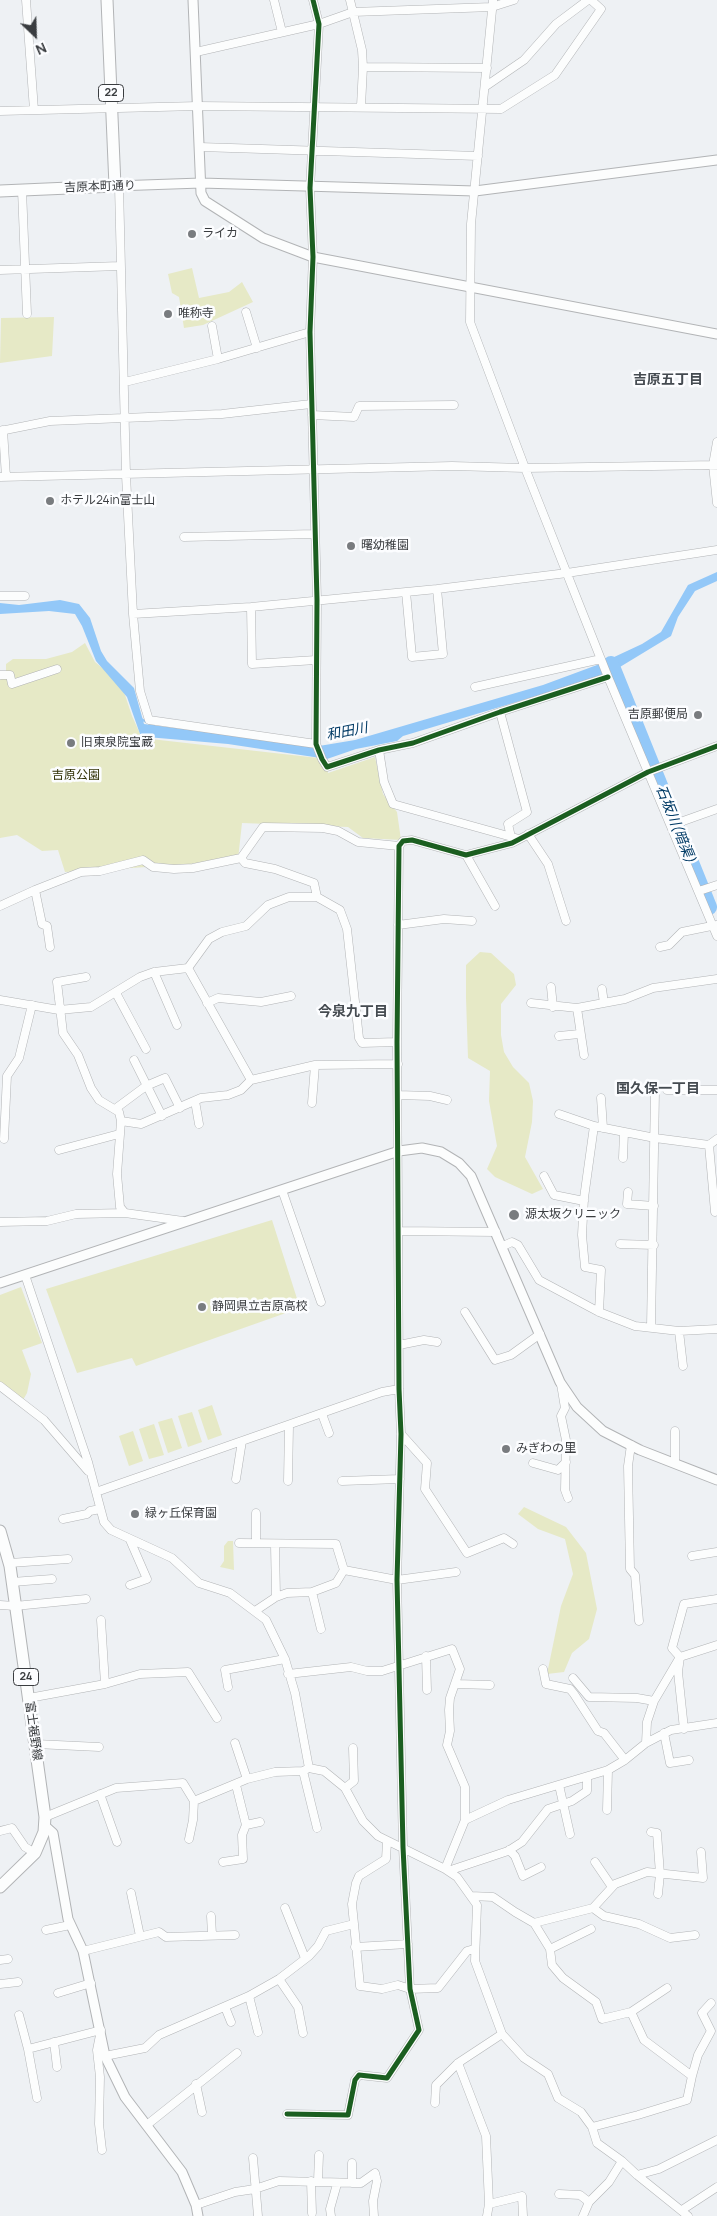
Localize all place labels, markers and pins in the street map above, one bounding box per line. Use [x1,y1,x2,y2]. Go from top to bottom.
place label: ライカ [202,227,238,241]
marker: ライカ [186,228,198,240]
place label: 唯称寺 [178,307,214,321]
marker: 唯称寺 [162,308,174,320]
place label: ホテル24in富士山 [60,494,156,508]
marker: ホテル24in富士山 [44,495,56,507]
place label: 曙幼稚園 [361,539,409,553]
marker: 曙幼稚園 [345,540,357,552]
place label: 吉原郵便局 [628,708,688,722]
marker: 吉原郵便局 [692,709,704,721]
place label: 旧東泉院宝蔵 [81,736,153,750]
marker: 旧東泉院宝蔵 [65,737,77,749]
marker: 源太坂クリニック [507,1208,521,1222]
place label: 源太坂クリニック [525,1208,621,1222]
place label: 静岡県立吉原高校 [212,1300,308,1314]
marker: 静岡県立吉原高校 [196,1301,208,1313]
place label: みぎわの里 [516,1442,576,1456]
marker: みぎわの里 [500,1443,512,1455]
place label: 緑ヶ丘保育園 [145,1507,217,1521]
marker: 緑ヶ丘保育園 [129,1508,141,1520]

